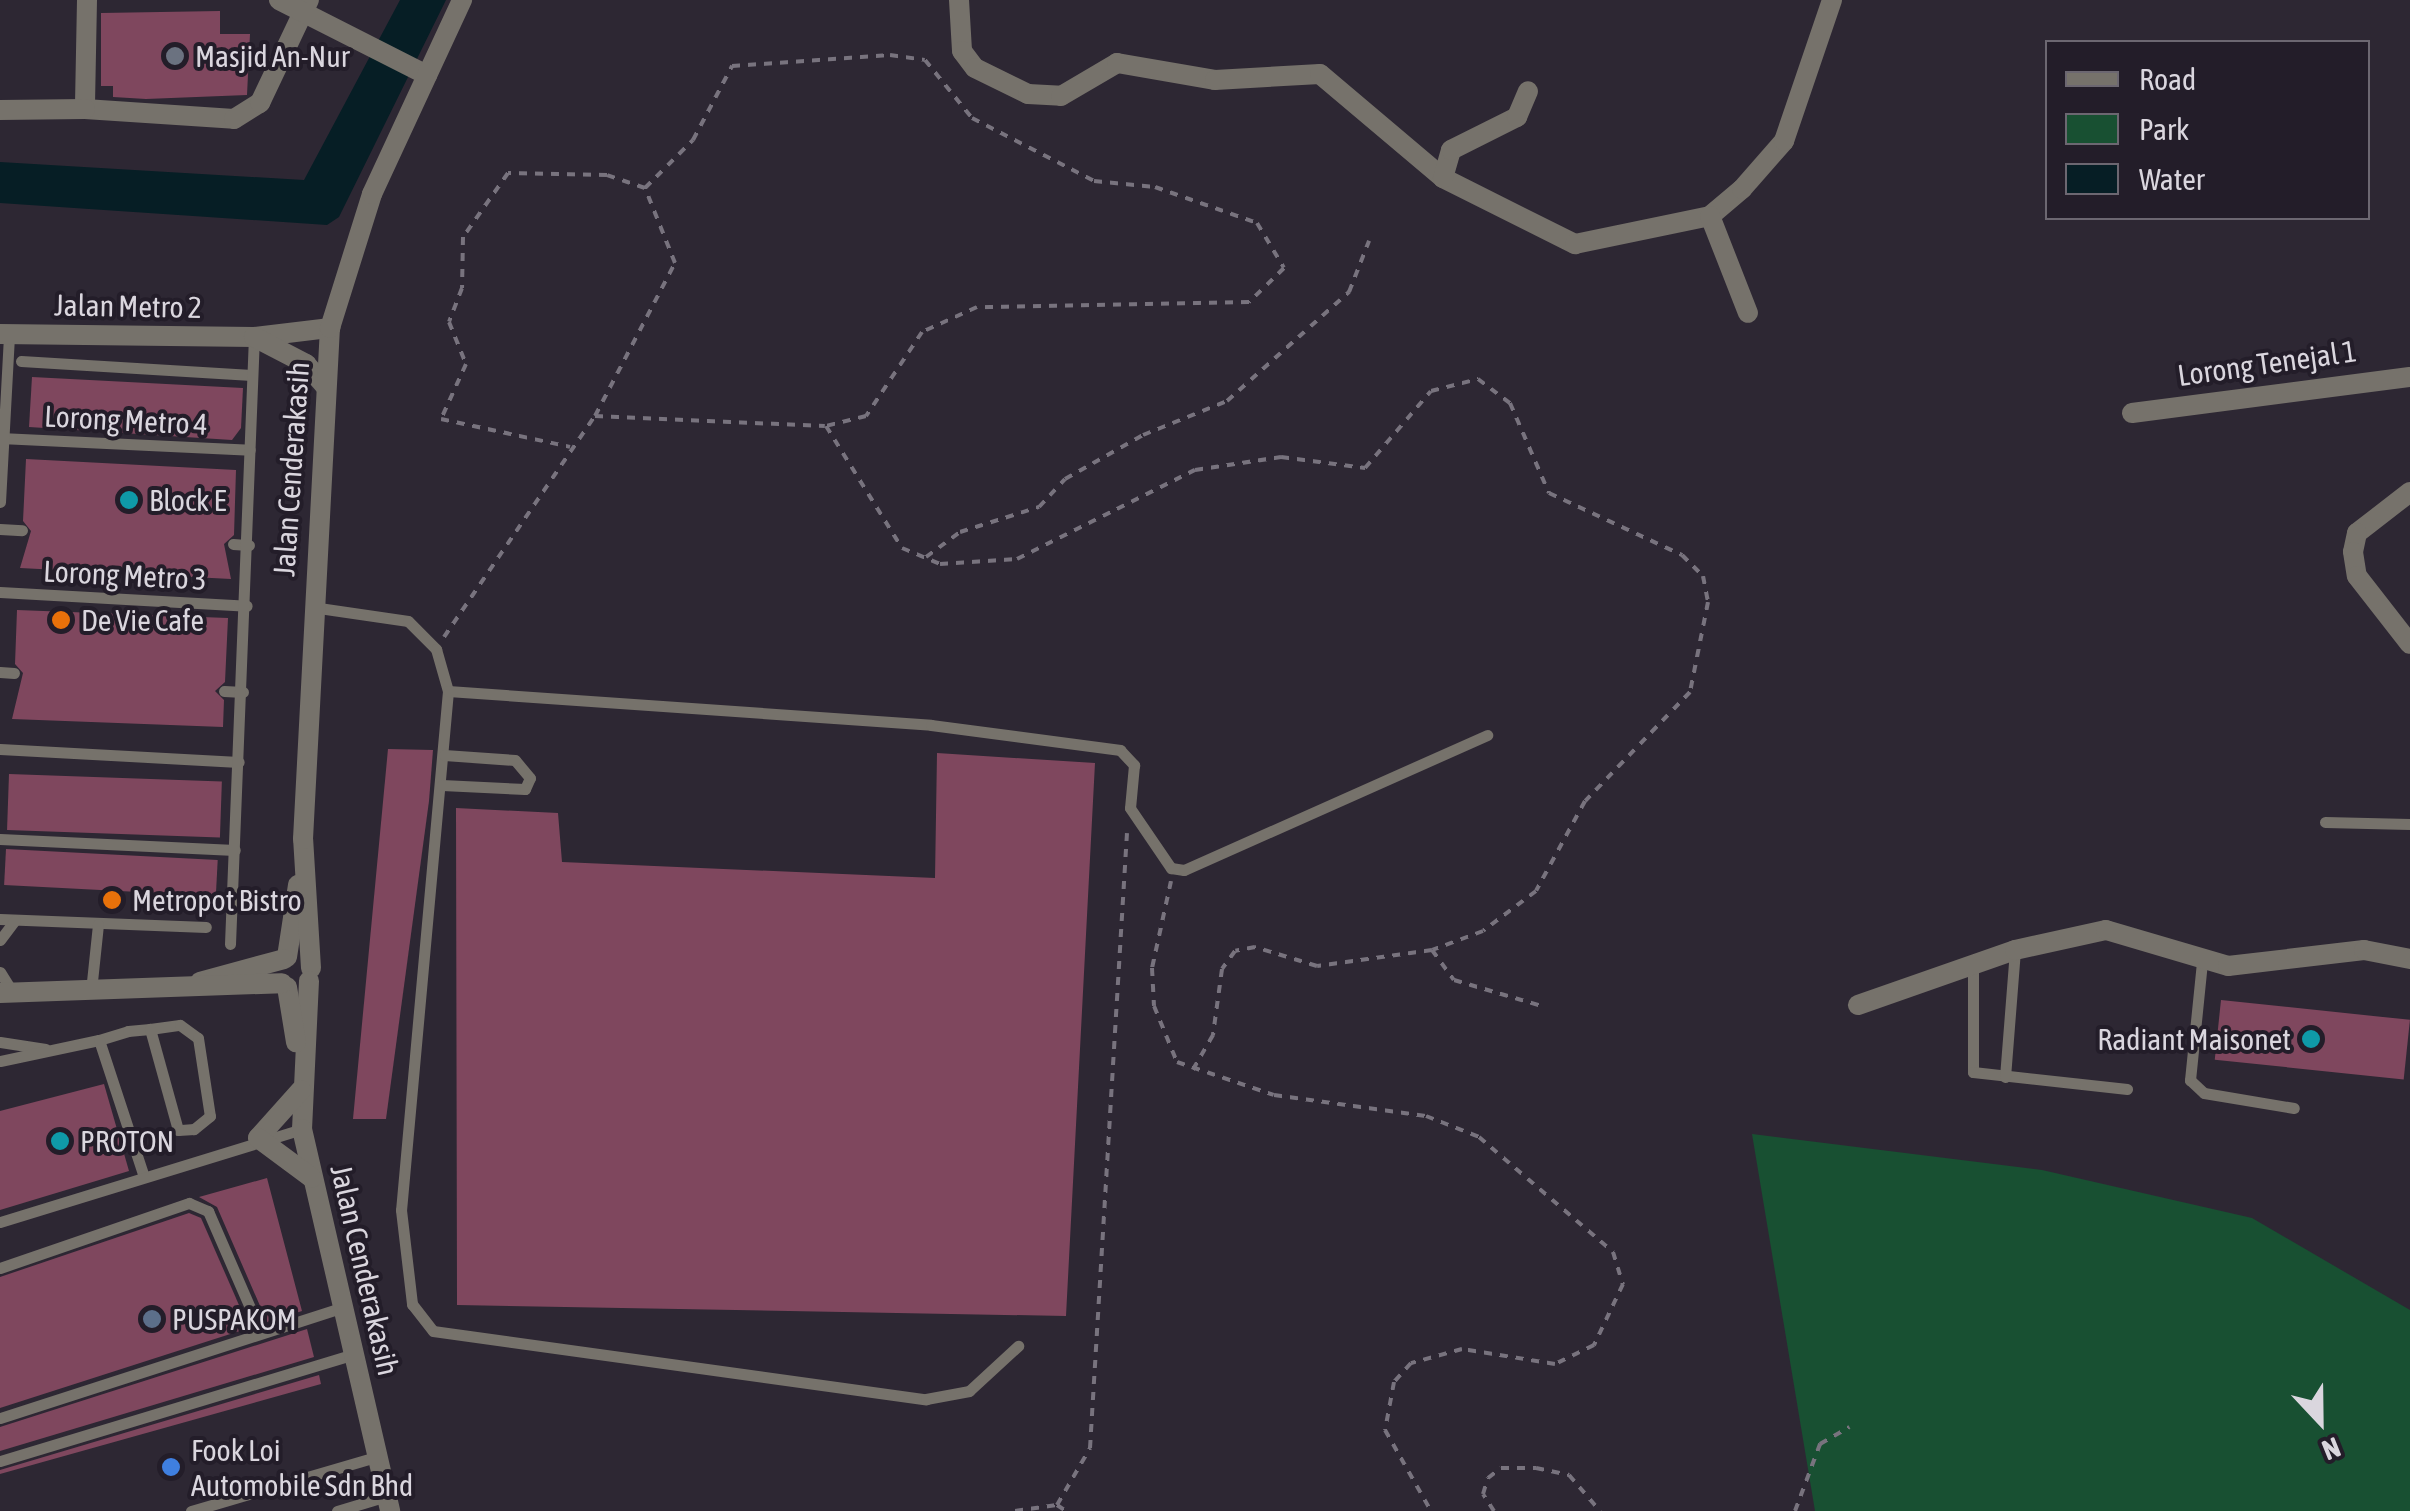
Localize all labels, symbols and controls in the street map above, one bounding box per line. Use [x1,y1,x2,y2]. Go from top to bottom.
place label: Masjid An-Nur [195,38,350,74]
legend [2045,40,2370,220]
marker: Masjid An-Nur [164,45,186,67]
text: Road [2139,62,2196,96]
text: Park [2139,112,2189,146]
text: Water [2139,162,2205,196]
street label: Jalan Metro 2 [54,287,202,325]
street label: Lorong Tenejal 1 [2175,333,2359,393]
street label: Jalan Cenderakasih [266,361,316,577]
street label: Lorong Metro 4 [43,398,209,442]
place label: Block E [149,482,226,518]
marker: Block E [118,489,140,511]
street label: Lorong Metro 3 [42,553,208,597]
place label: De Vie Cafe [81,602,204,638]
marker: De Vie Cafe [50,609,72,631]
place label: Metropot Bistro [132,882,302,918]
marker: Metropot Bistro [101,889,123,911]
place label: Radiant Maisonet [2097,1021,2291,1057]
marker: Radiant Maisonet [2300,1028,2322,1050]
place label: PROTON [80,1123,174,1159]
marker: PROTON [49,1130,71,1152]
street label: Jalan Cenderakasih [323,1161,407,1379]
place label: PUSPAKOM [172,1301,297,1337]
marker: PUSPAKOM [141,1308,163,1330]
north arrow [2270,1371,2370,1471]
text: N [2318,1431,2345,1467]
place label: Fook Loi Automobile Sdn Bhd [191,1432,413,1502]
marker: Fook Loi Automobile Sdn Bhd [160,1456,182,1478]

